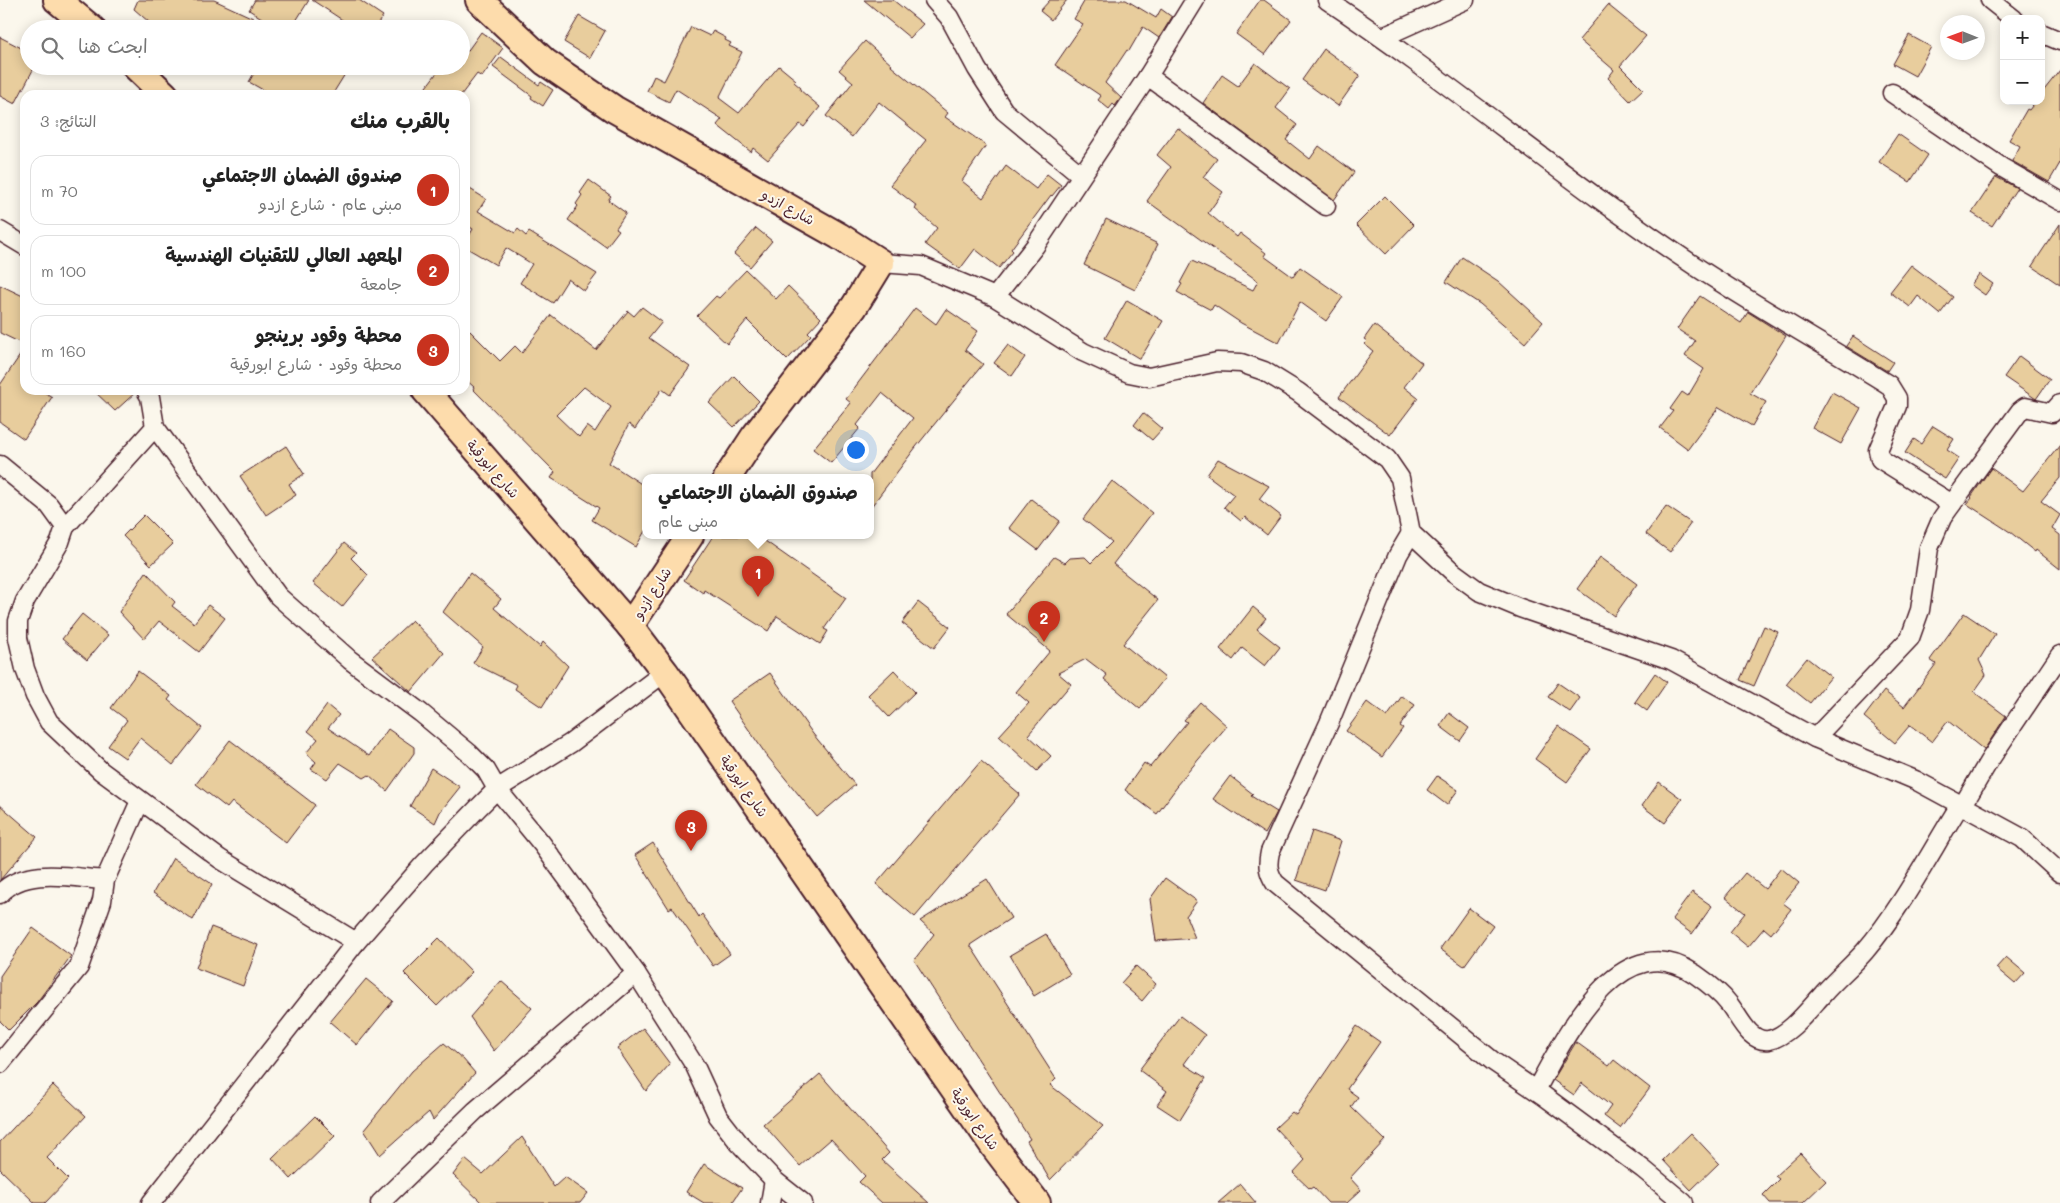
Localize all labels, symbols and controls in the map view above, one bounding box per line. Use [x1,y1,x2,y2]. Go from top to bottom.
north arrow [1940,15,1985,60]
map controls [2000,15,2045,105]
button: + [2000,15,2045,60]
search box [20,20,470,75]
text: ابحث هنا [78,33,148,58]
icon: search [38,34,66,62]
button: − [2000,60,2045,105]
text: بالقرب منك [350,106,450,133]
text: النتائج: 3 [40,110,96,131]
text: صندوق الضمان الاجتماعي [202,162,402,187]
text: 70 m [41,180,78,201]
text: 1 [429,180,437,201]
street label: شارع ازدو [757,184,818,230]
text: مبنى عام · شارع ازدو [259,193,402,214]
text: المعهد العالي للتقنيات الهندسية [165,242,402,267]
text: 100 m [41,260,86,281]
text: 2 [429,260,437,281]
text: جامعة [360,273,402,294]
text: محطة وقود برينجو [256,322,402,347]
text: 160 m [41,340,86,361]
text: 3 [428,340,438,361]
text: محطة وقود · شارع ابورقية [230,353,402,374]
street label: شارع ابورقية [462,435,524,503]
your location [843,437,869,463]
popup [642,474,874,539]
text: صندوق الضمان الاجتماعي [658,479,858,504]
text: مبنى عام [658,510,718,531]
pin: 1 [742,556,774,597]
street label: شارع ازدو [627,563,676,624]
pin: 2 [1028,601,1060,642]
street label: شارع ابورقية [715,751,773,821]
pin: 3 [675,810,707,851]
street label: شارع ابورقية [946,1084,1004,1154]

